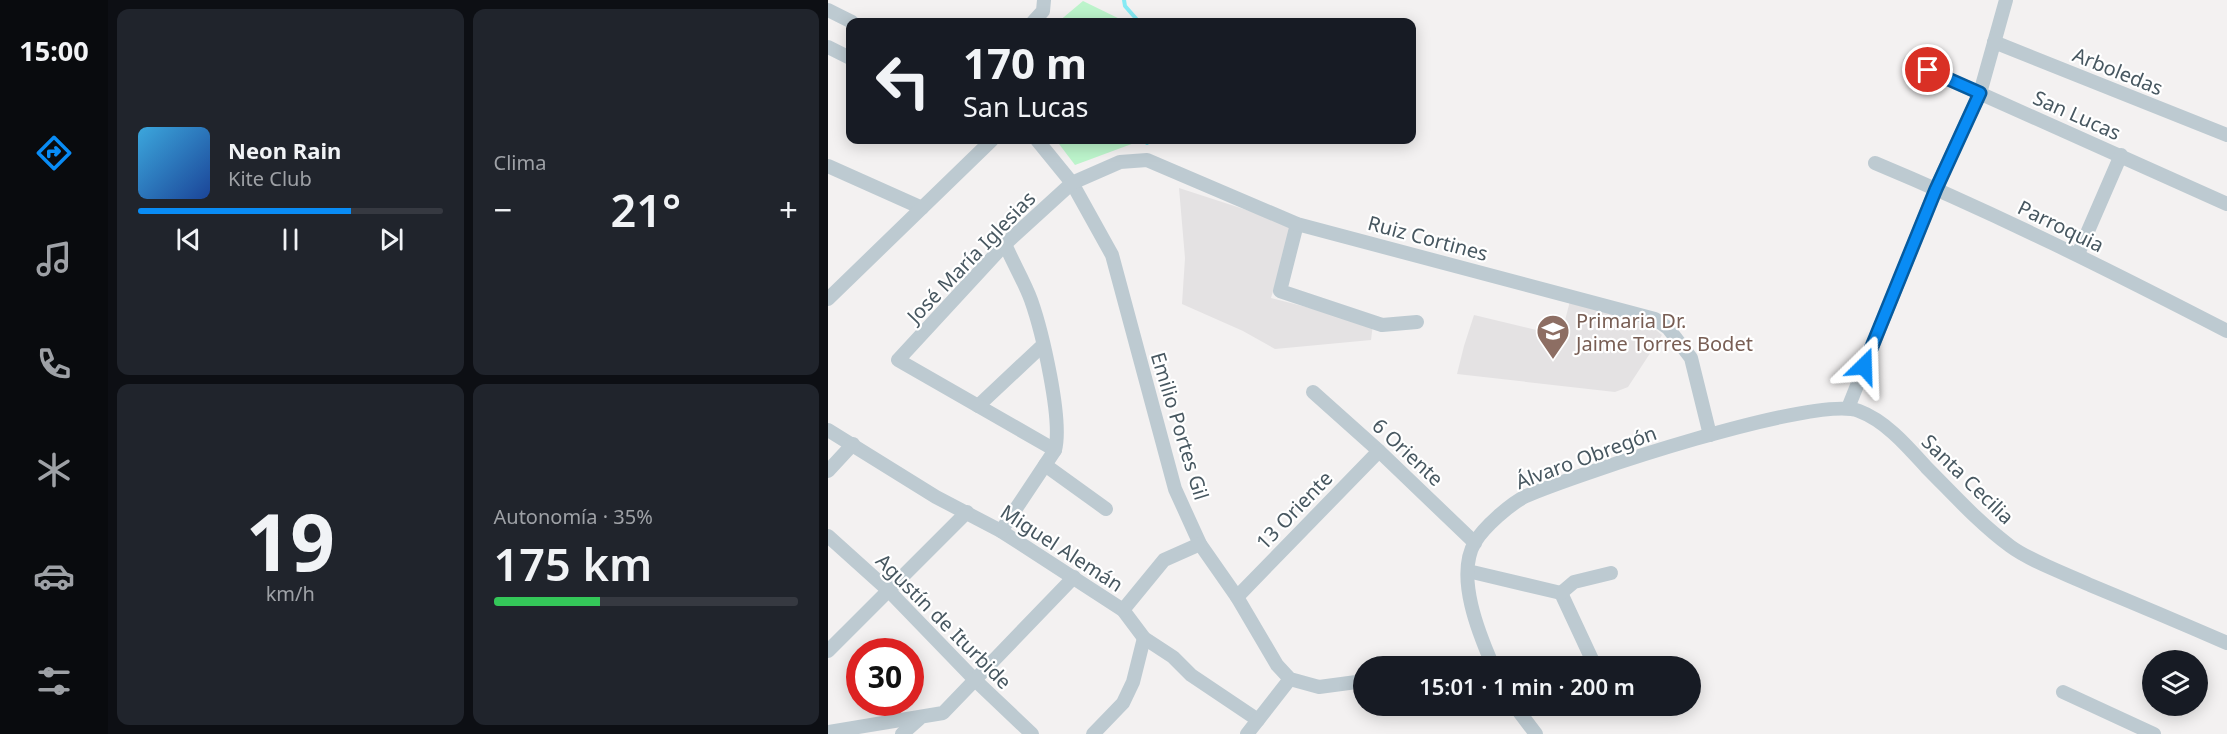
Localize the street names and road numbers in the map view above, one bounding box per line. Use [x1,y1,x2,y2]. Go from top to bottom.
street label: Arboledas [2069,41,2167,101]
street label: San Lucas [2029,84,2125,146]
street label: José María Iglesias [900,185,1041,330]
street label: Parroquia [2013,194,2109,258]
street label: Ruiz Cortines [1365,209,1491,267]
street label: Emilio Portes Gil [1145,349,1215,503]
street label: 6 Oriente [1367,412,1449,492]
street label: Álvaro Obregón [1512,419,1660,495]
street label: Santa Cecilia [1916,428,2020,530]
street label: 13 Oriente [1250,465,1338,555]
street label: Miguel Alemán [995,498,1129,598]
street label: Agustín de Iturbide [870,547,1018,695]

